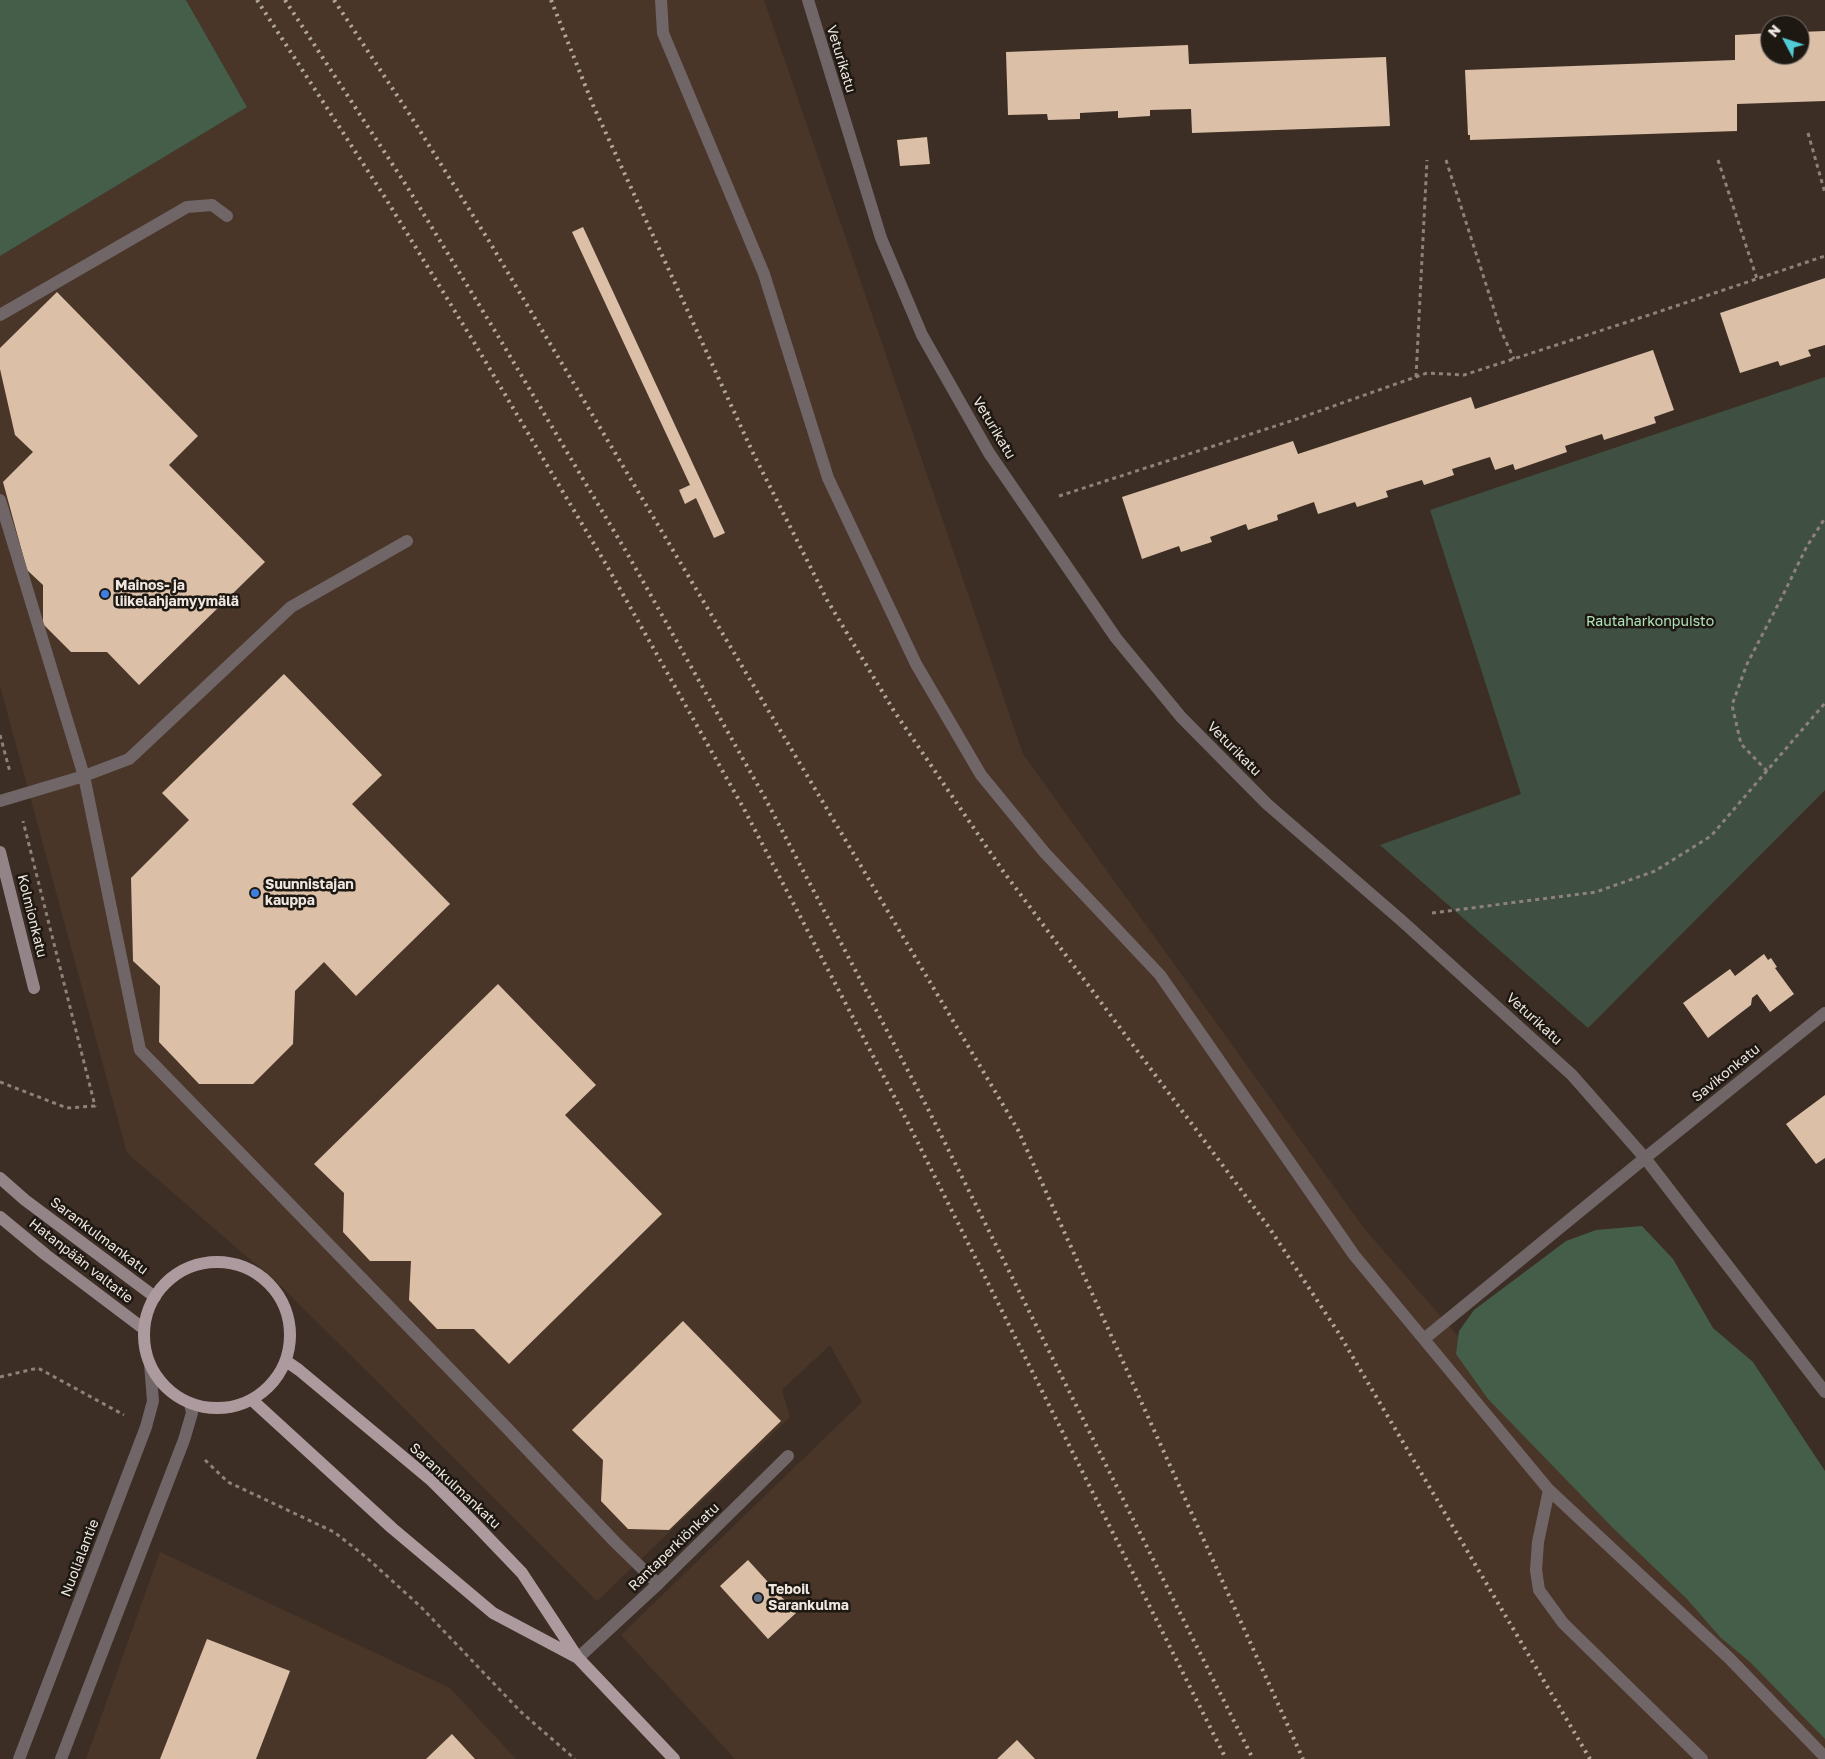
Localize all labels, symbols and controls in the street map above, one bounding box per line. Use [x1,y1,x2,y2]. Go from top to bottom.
north arrow [1760,15,1810,65]
text: N [1764,21,1784,40]
street label: Veturikatu [823,23,859,95]
street label: Veturikatu [969,394,1019,462]
place label: Mainos- ja liikelahjamyymälä [115,578,239,610]
marker: Mainos- ja liikelahjamyymälä [99,588,111,600]
park label: Rautaharkonpuisto [1586,614,1714,630]
street label: Veturikatu [1203,718,1265,780]
street label: Kolmionkatu [14,873,50,959]
place label: Suunnistajan kauppa [265,877,354,910]
marker: Suunnistajan kauppa [249,887,261,899]
street label: Veturikatu [1503,989,1565,1049]
street label: Savikonkatu [1689,1041,1763,1105]
street label: Sarankulmankatu [47,1194,151,1278]
street label: Hatanpään valtatie [26,1215,136,1307]
street label: Sarankulmankatu [406,1440,504,1532]
street label: Rantaperkiönkatu [625,1499,723,1595]
street label: Nuolialantie [57,1517,103,1599]
place label: Teboil Sarankulma [768,1582,849,1614]
marker: Teboil Sarankulma [752,1592,764,1604]

